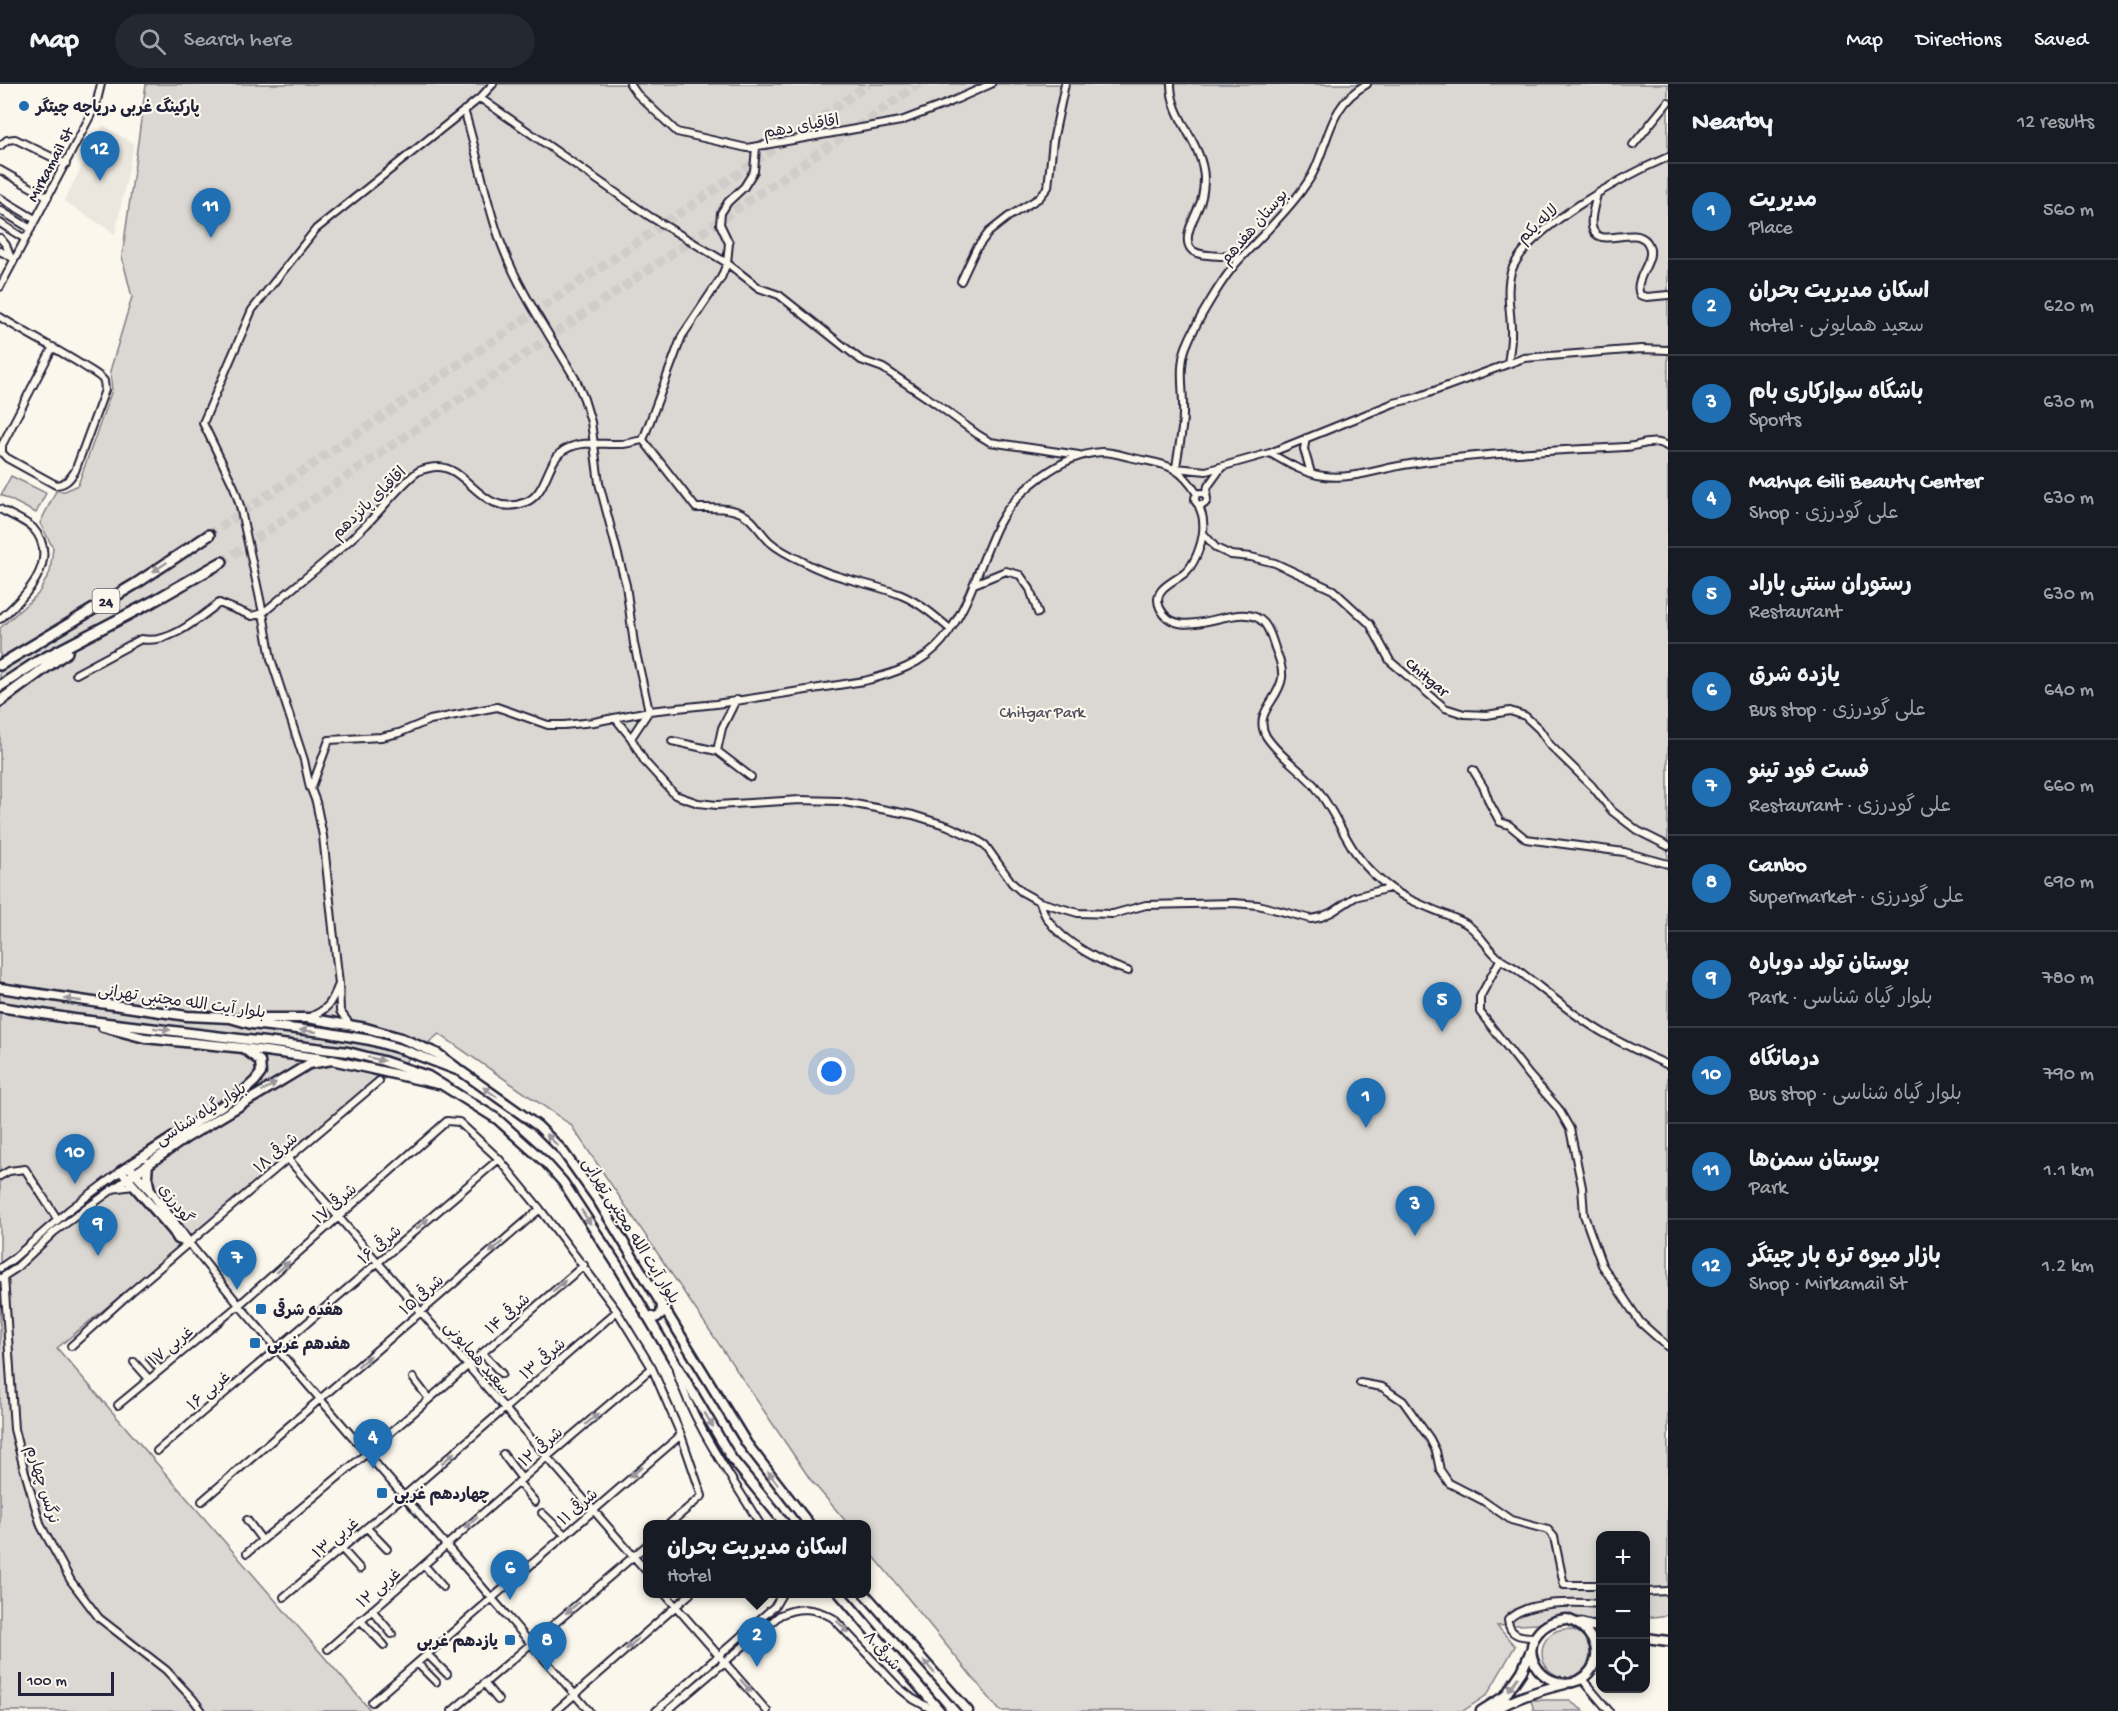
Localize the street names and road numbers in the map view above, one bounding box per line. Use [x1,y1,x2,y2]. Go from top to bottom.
street label: اقاقیای دهم [762,112,841,144]
street label: Mirkamail St [25,124,80,206]
street label: بوستان هفدهم [1218,187,1294,270]
street label: لاله یکم [1515,202,1564,249]
street label: اقاقیای پانزدهم [329,464,412,545]
road number: 24 [92,589,120,613]
street label: Chitgar [1400,655,1452,703]
street label: بلوار آیت الله مجتبی تهرانی [97,981,267,1025]
street label: بلوار گیاه شناسی [151,1078,251,1152]
street label: ۱۸ شرقی [249,1127,303,1179]
street label: بلوار آیت الله مجتبی تهرانی [576,1155,683,1309]
street label: ۱۷ شرقی [308,1178,362,1230]
street label: گودرزی [153,1179,198,1229]
street label: ۱۶ شرقی [353,1220,407,1270]
street label: ۱۵ شرقی [395,1269,449,1321]
street label: ۱۴ شرقی [480,1288,536,1340]
street label: سعید همایونی [438,1319,513,1400]
street label: ۱۷ غربی [146,1324,199,1372]
street label: ۱۳ شرقی [515,1333,571,1386]
street label: ۱۶ غربی [185,1369,236,1416]
street label: ۱۲ شرقی [514,1421,568,1473]
street label: نرگس چهارم [20,1443,64,1526]
street label: ۱۱ شرقی [553,1483,603,1531]
street label: ۱۳ غربی [310,1515,364,1564]
street label: ۱۲ غربی [354,1565,406,1614]
street label: ۸ شرقی [858,1626,906,1676]

